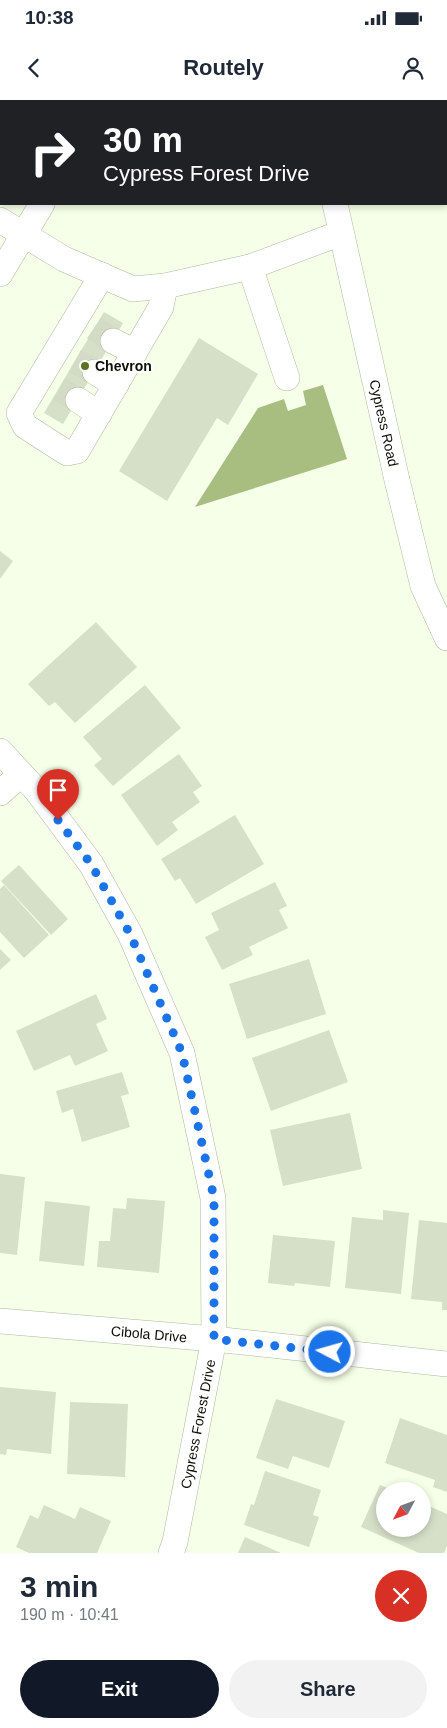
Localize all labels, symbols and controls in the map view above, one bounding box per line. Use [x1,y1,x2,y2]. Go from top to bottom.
text: 10:38 [25,7,74,28]
icon: back [20,54,48,82]
icon: person [399,54,427,82]
text: Routely [183,55,264,80]
icon: right [20,120,85,185]
text: 30 m [103,120,183,159]
text: Cypress Forest Drive [103,161,310,186]
place label: Chevron [95,358,152,374]
marker: Chevron [79,360,91,372]
street label: Cypress Road [366,378,402,468]
pin [37,769,79,820]
icon: arrive [44,776,72,804]
street label: Cibola Drive [110,1323,188,1345]
position arrow [303,1325,355,1377]
street label: Cypress Forest Drive [178,1358,218,1490]
north arrow [376,1482,431,1538]
map controls [376,1482,431,1537]
text: 3 min [20,1570,98,1603]
button: close [375,1570,427,1622]
text: 190 m · 10:41 [20,1606,119,1623]
button: Exit [20,1660,219,1718]
button: Share [229,1660,427,1718]

